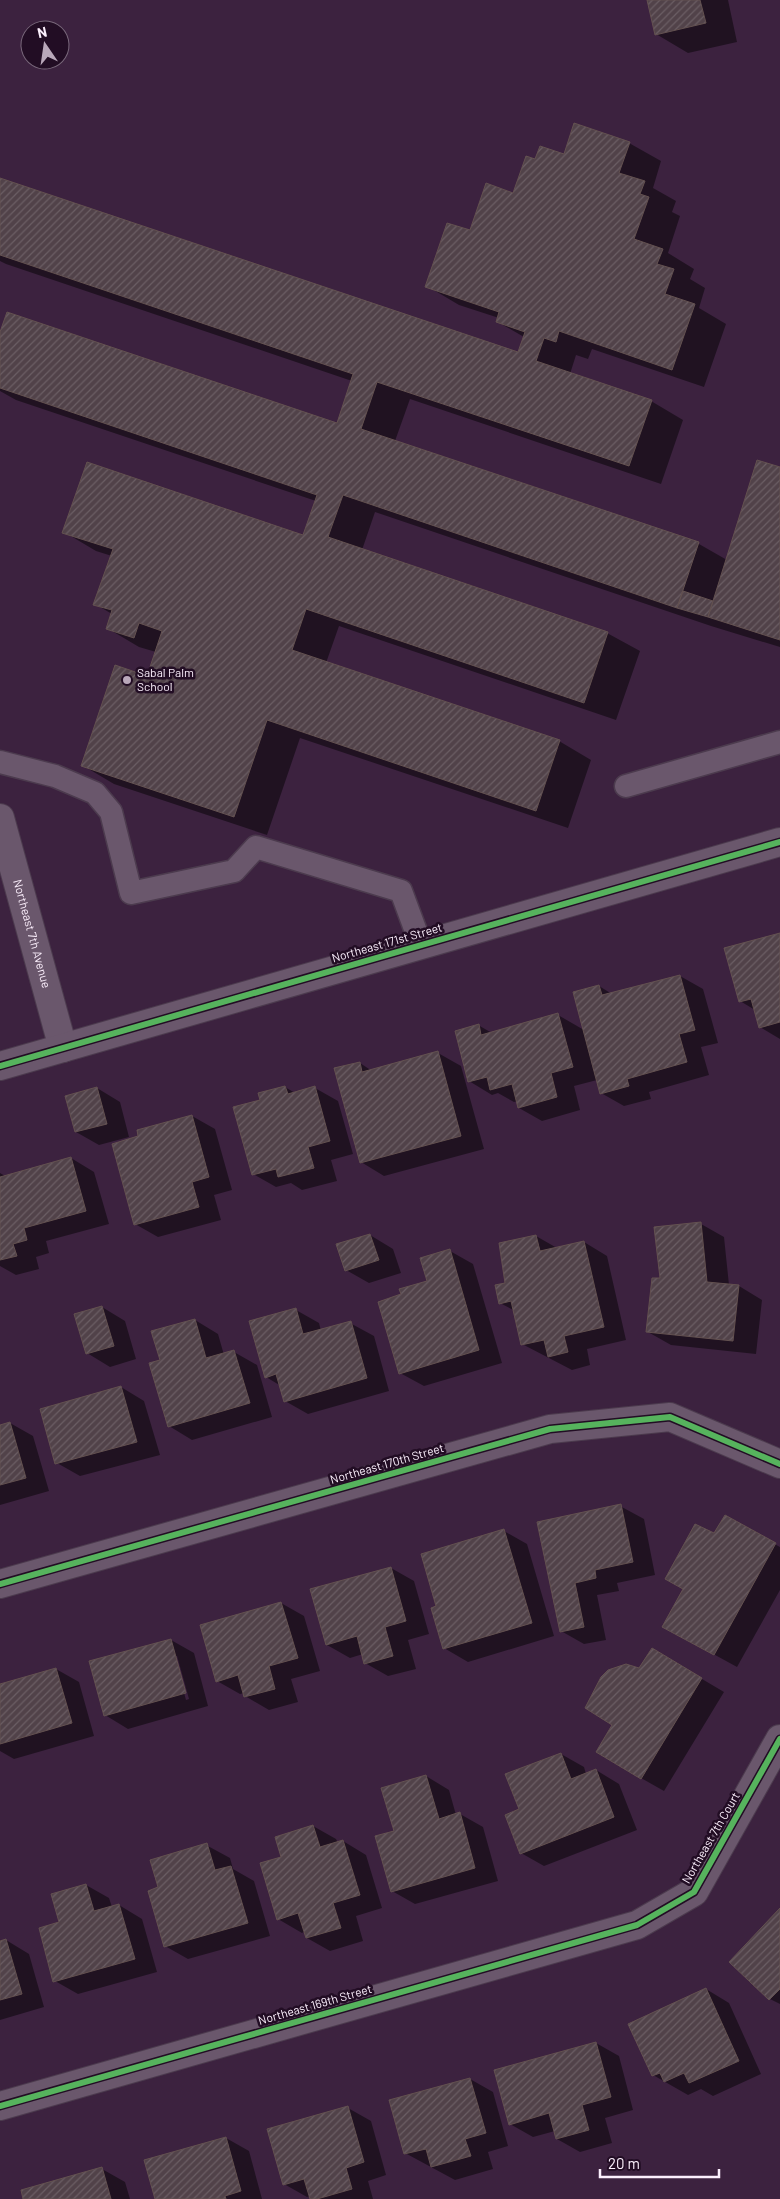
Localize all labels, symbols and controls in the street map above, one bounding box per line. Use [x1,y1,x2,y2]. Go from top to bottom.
north arrow [20,20,70,70]
text: N [36,23,48,41]
place label: Sabal Palm School [137,665,194,693]
marker: Sabal Palm School [121,674,133,686]
street label: Northeast 7th Avenue [11,878,54,989]
street label: Northeast 171st Street [330,920,444,965]
street label: Northeast 170th Street [328,1440,445,1486]
street label: Northeast 7th Court [678,1789,742,1886]
street label: Northeast 169th Street [256,1981,373,2027]
scale bar [600,2146,719,2178]
text: 20 m [608,2154,640,2172]

